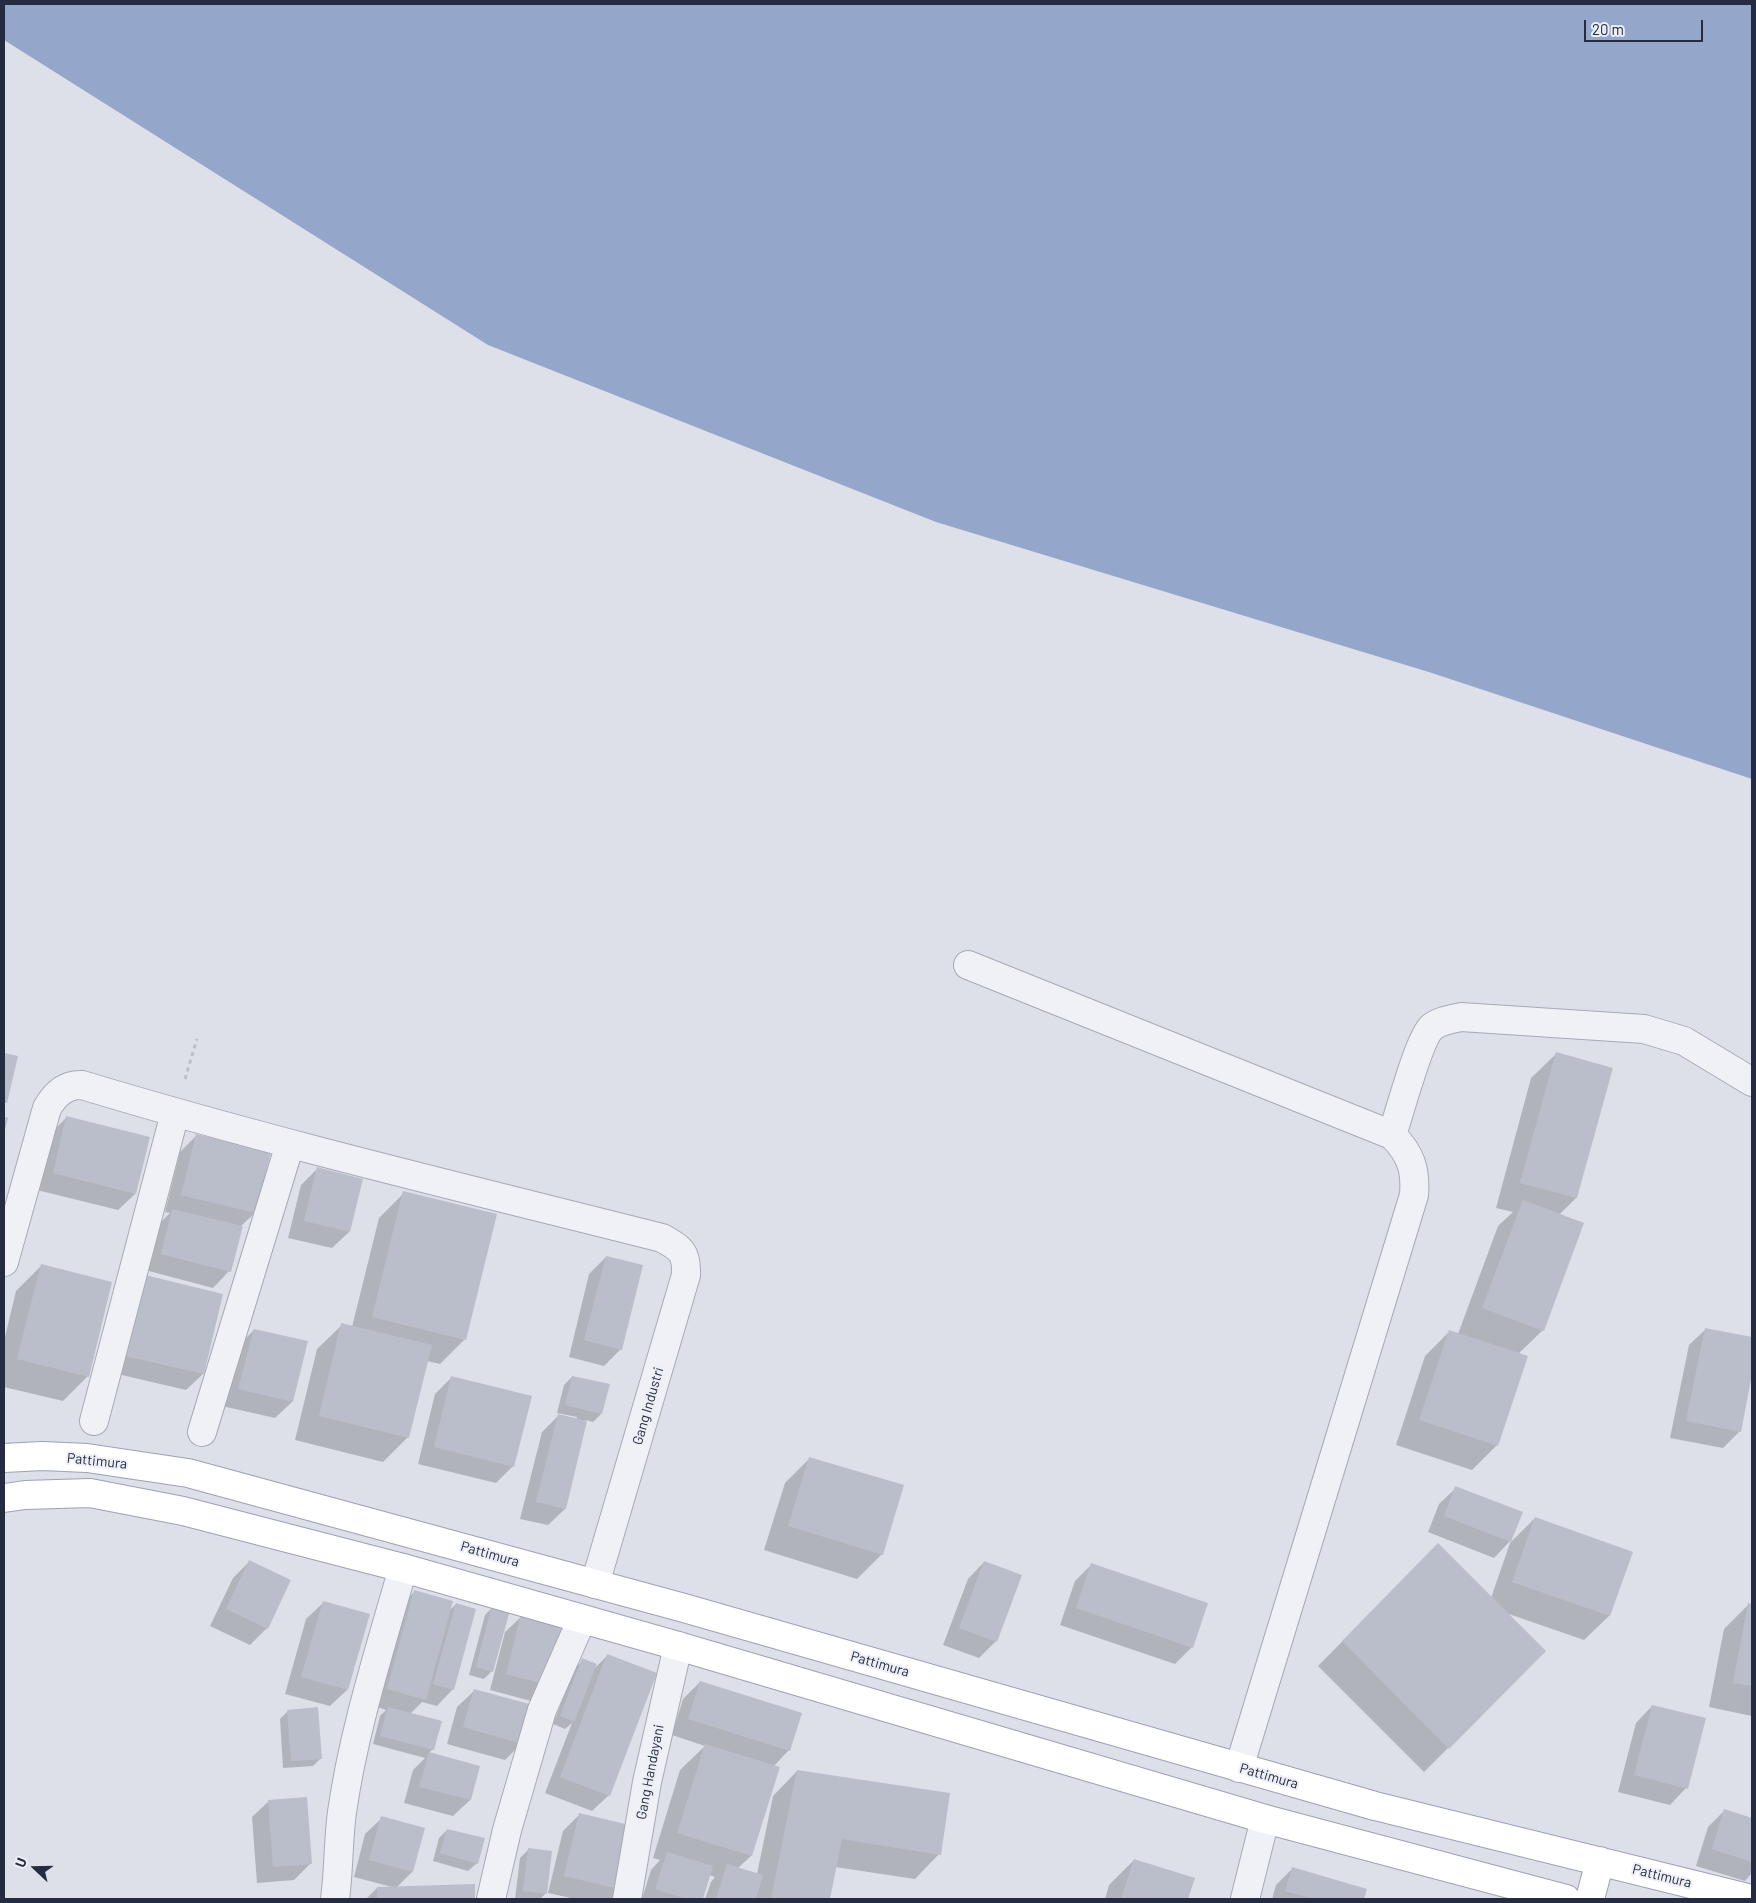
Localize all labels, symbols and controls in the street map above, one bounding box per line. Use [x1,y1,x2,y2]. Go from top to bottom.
scale bar [1586,10,1705,42]
text: 20 m [1592,20,1624,38]
street label: Gang Industri [629,1365,667,1447]
street label: Pattimura [66,1449,128,1473]
street label: Pattimura [459,1538,521,1570]
street label: Pattimura [849,1648,911,1680]
street label: Gang Handayani [633,1723,667,1821]
street label: Pattimura [1238,1760,1300,1792]
north arrow [10,1843,60,1893]
text: U [11,1855,30,1870]
street label: Pattimura [1631,1861,1693,1891]

